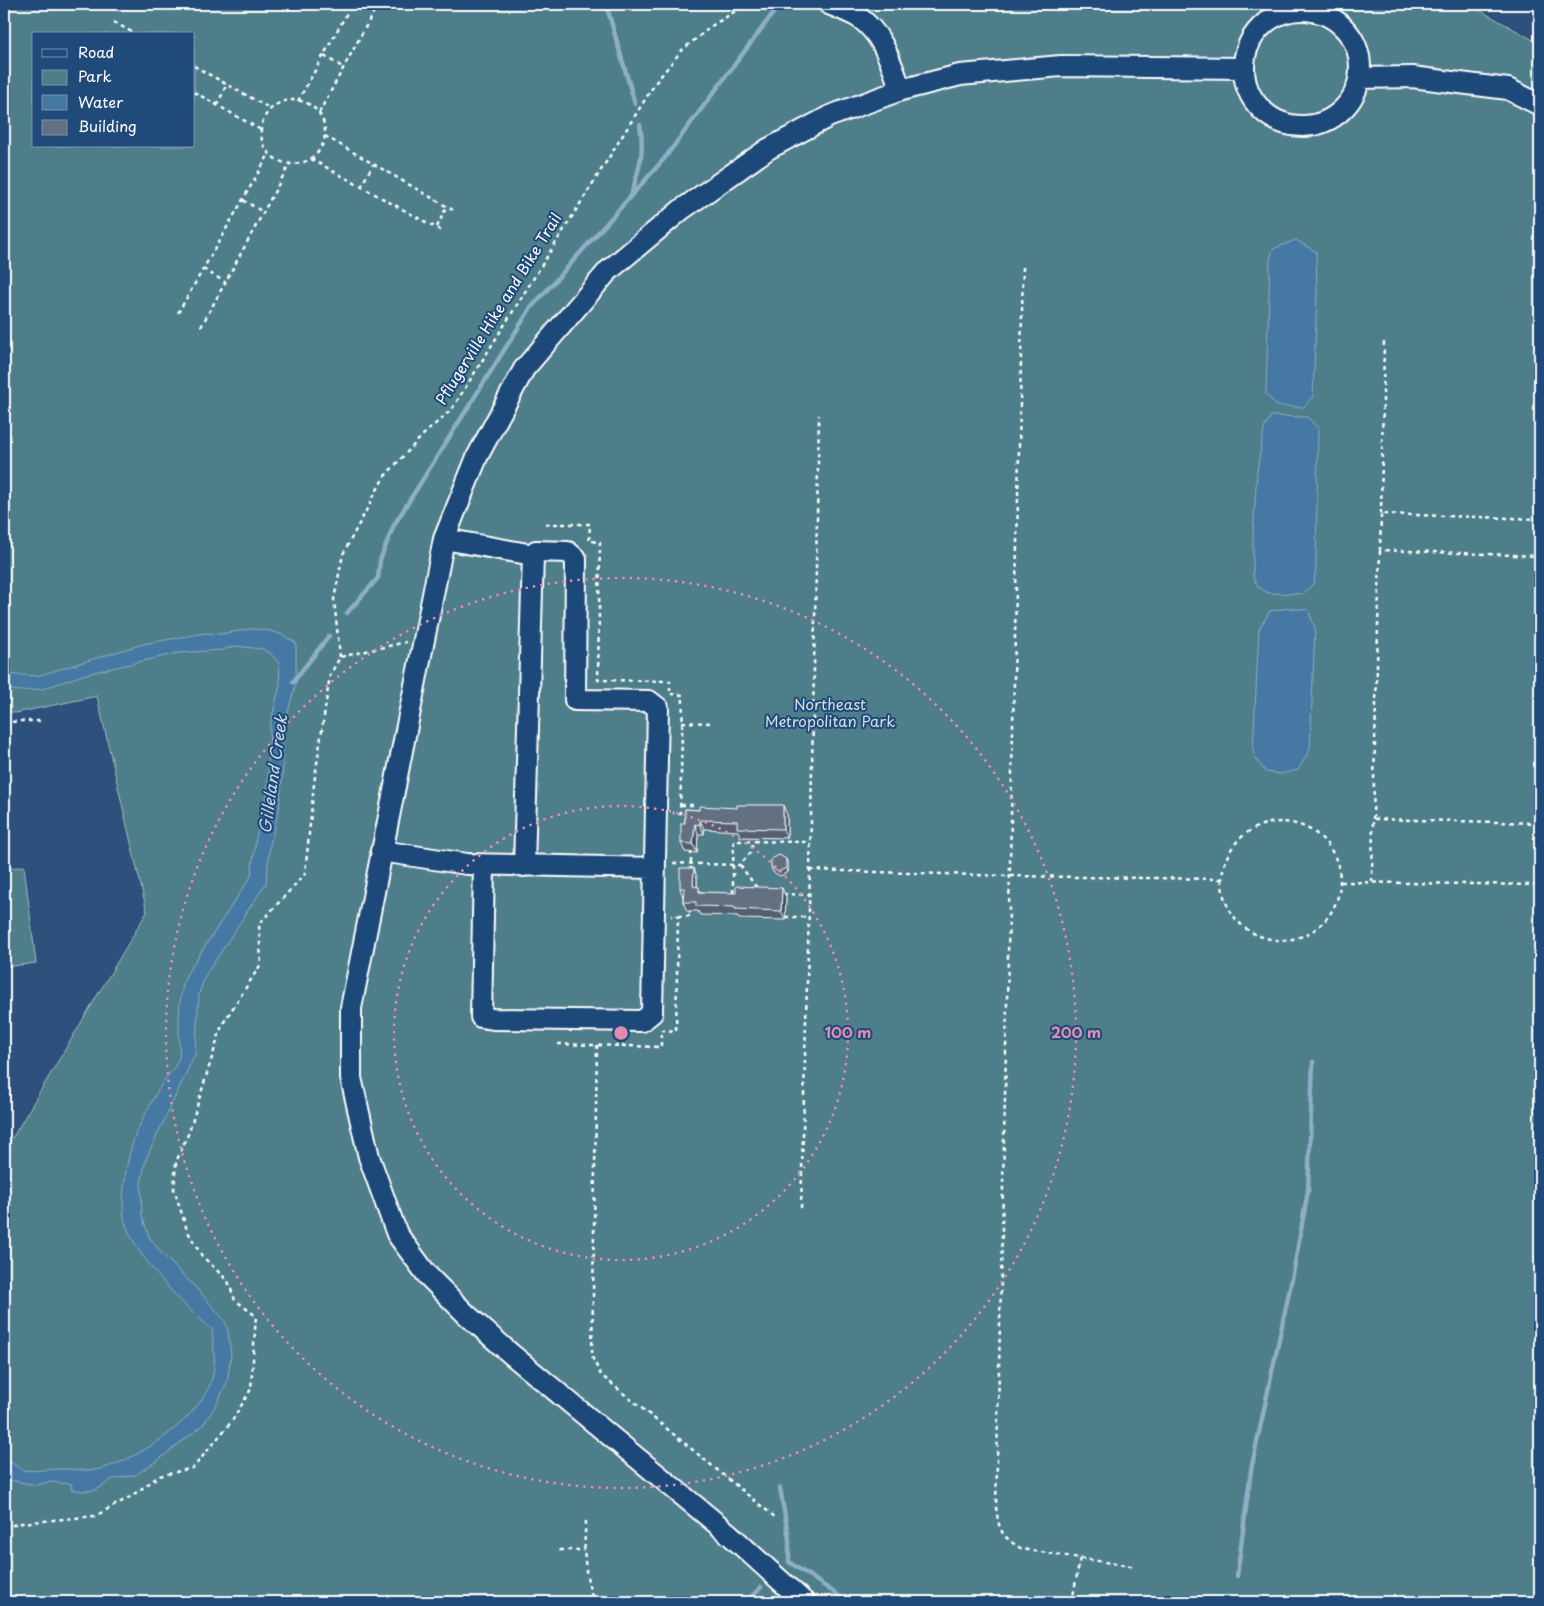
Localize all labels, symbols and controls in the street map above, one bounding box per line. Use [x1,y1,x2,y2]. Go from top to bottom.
legend [32,32,195,148]
text: Road [78,40,114,63]
text: Park [78,64,112,87]
text: Water [78,90,123,113]
text: Building [78,114,137,137]
street label: Pflugerville Hike and Bike Trail [429,208,566,409]
park label: Northeast Metropolitan Park [765,692,895,732]
water label: Gilleland Creek [252,712,292,835]
text: 100 m [825,1020,871,1043]
text: 200 m [1051,1020,1101,1043]
centre of rings [612,1024,630,1042]

